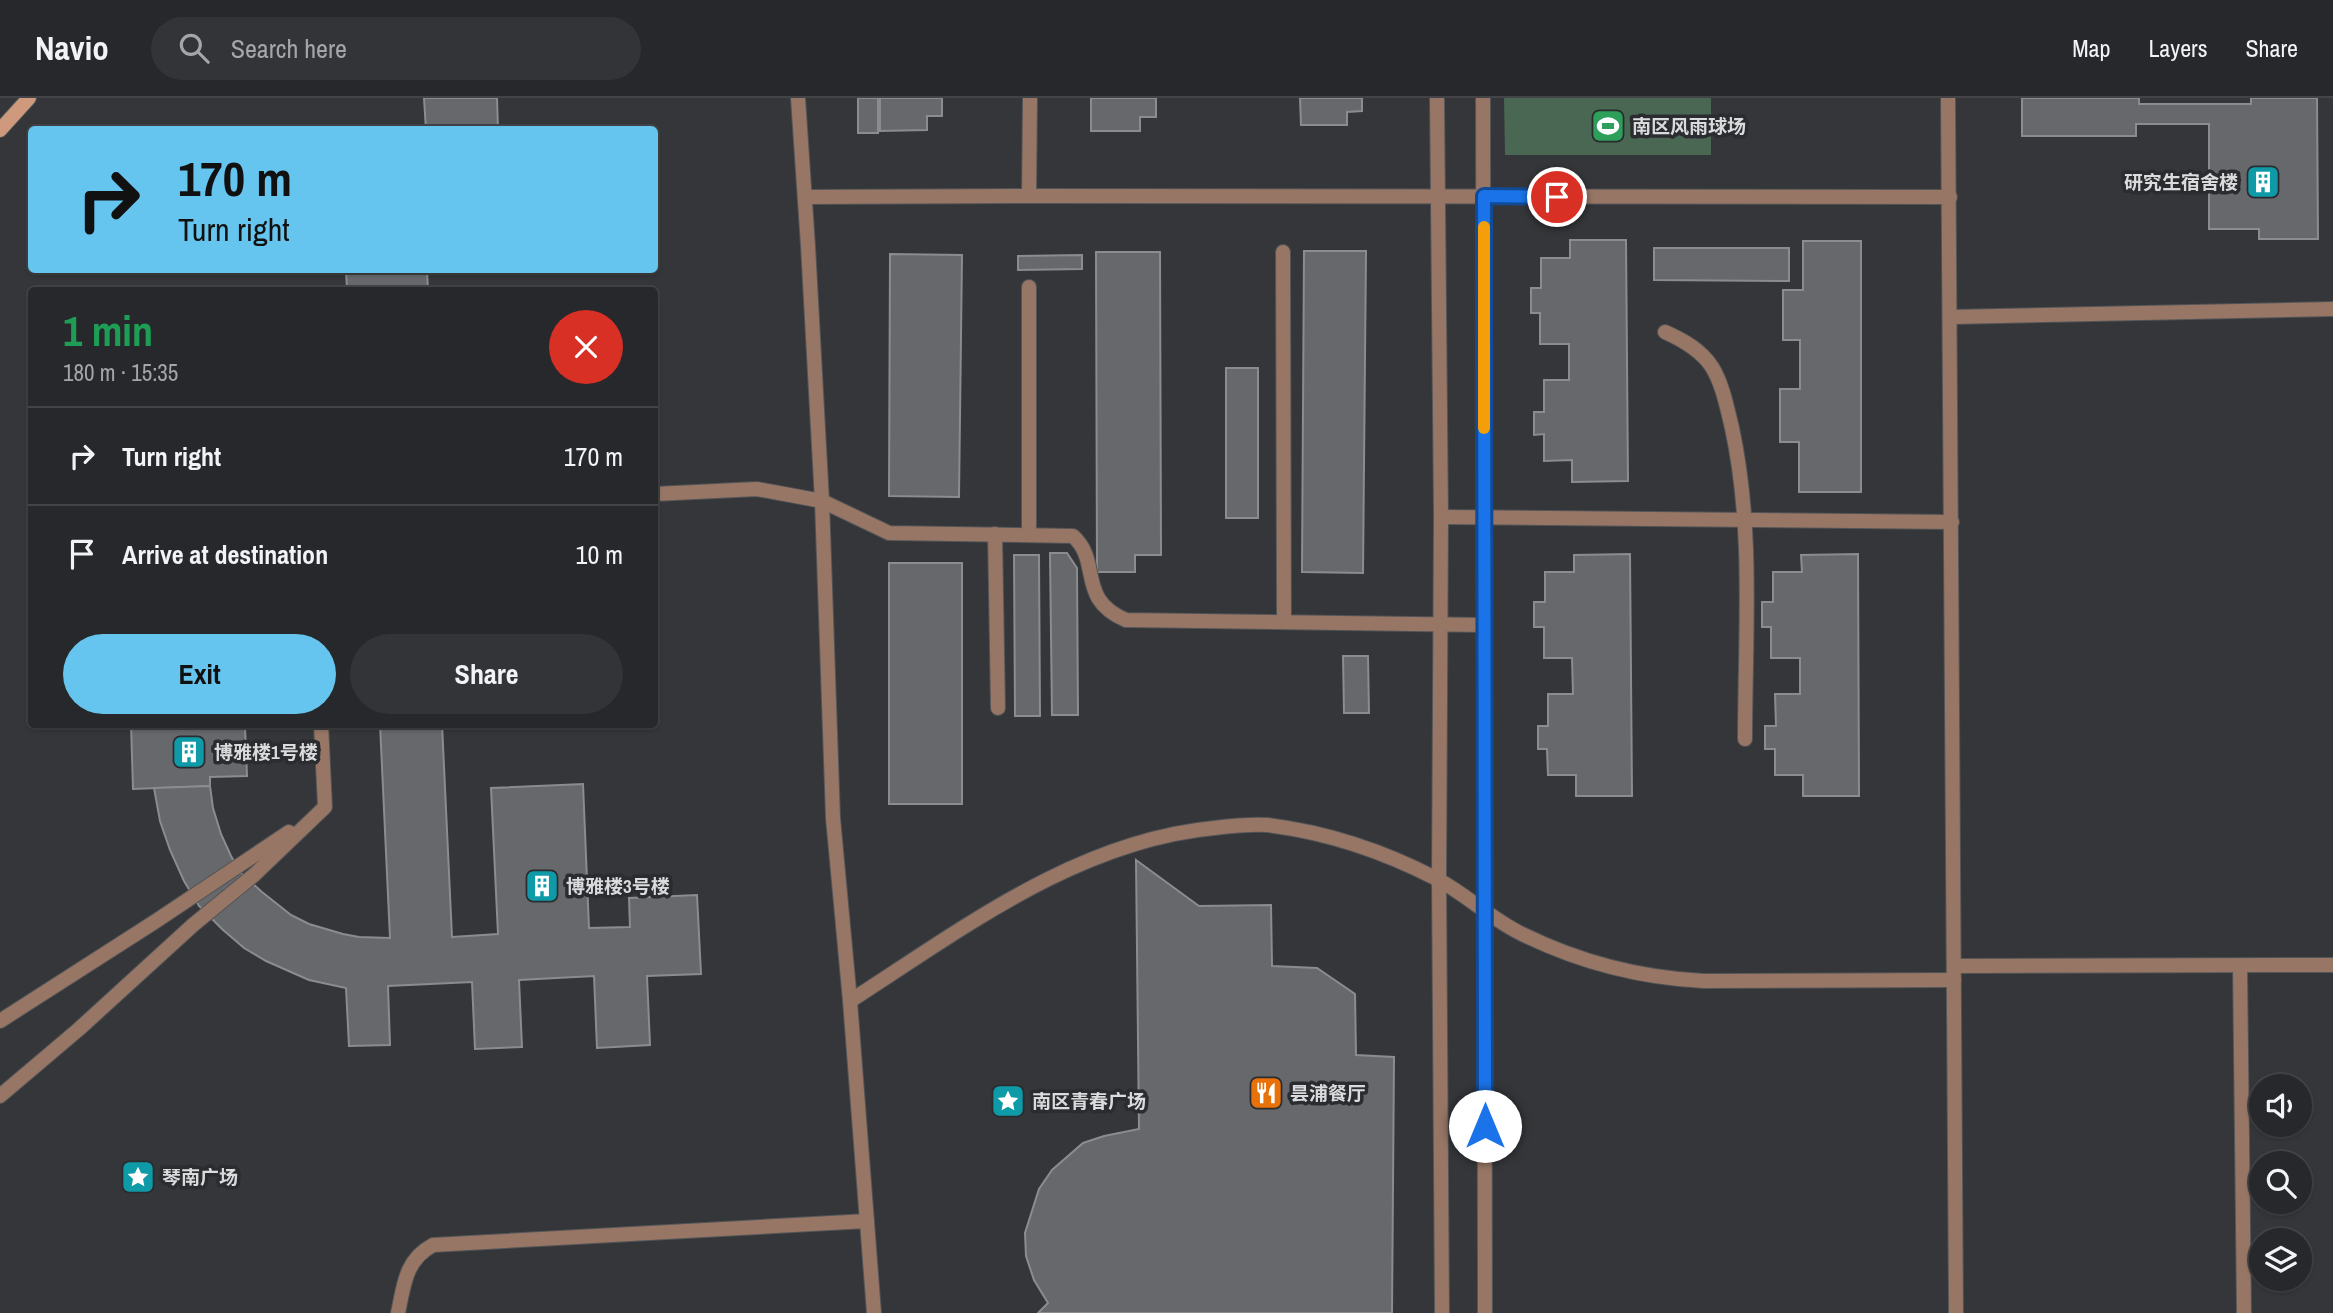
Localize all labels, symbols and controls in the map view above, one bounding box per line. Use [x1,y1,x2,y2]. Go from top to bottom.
search box [151,17,641,80]
text: Navio [35,26,109,70]
icon: search [175,29,213,67]
text: Search here [231,31,347,66]
text: Map [2072,32,2110,64]
text: Layers [2148,32,2207,64]
text: Share [2245,32,2298,64]
sports icon: 南区风雨球场 [1589,107,1627,145]
place label: 南区风雨球场 [1632,113,1746,139]
text: 170 m [178,145,292,211]
icon: right [63,154,154,245]
building icon: 研究生宿舍楼 [2244,163,2282,201]
pin [1527,167,1587,227]
place label: 研究生宿舍楼 [2124,169,2238,195]
icon: arrive [1538,178,1576,216]
text: Turn right [178,208,290,251]
text: 1 min [63,303,153,359]
button: close [549,310,623,384]
text: 180 m · 15:35 [63,357,178,388]
icon: right [63,437,101,475]
text: Turn right [122,439,221,474]
text: 170 m [564,439,623,474]
icon: arrive [63,535,101,573]
text: Arrive at destination [122,537,328,572]
text: 10 m [576,537,623,572]
button: Exit [63,634,336,714]
button: Share [350,634,623,714]
building icon: 博雅楼1号楼 [170,733,208,771]
place label: 博雅楼1号楼 [214,739,318,765]
building icon: 博雅楼3号楼 [523,867,561,905]
place label: 博雅楼3号楼 [566,873,670,899]
restaurant icon: 昙浦餐厅 [1247,1074,1285,1112]
map controls [2249,1074,2312,1291]
button: sound [2249,1074,2312,1137]
place label: 昙浦餐厅 [1290,1080,1366,1106]
place icon: 南区青春广场 [989,1082,1027,1120]
place label: 南区青春广场 [1032,1088,1146,1114]
position arrow [1448,1089,1522,1163]
button: search [2249,1151,2312,1214]
place icon: 琴南广场 [119,1158,157,1196]
place label: 琴南广场 [162,1164,238,1190]
button: layers [2249,1228,2312,1291]

